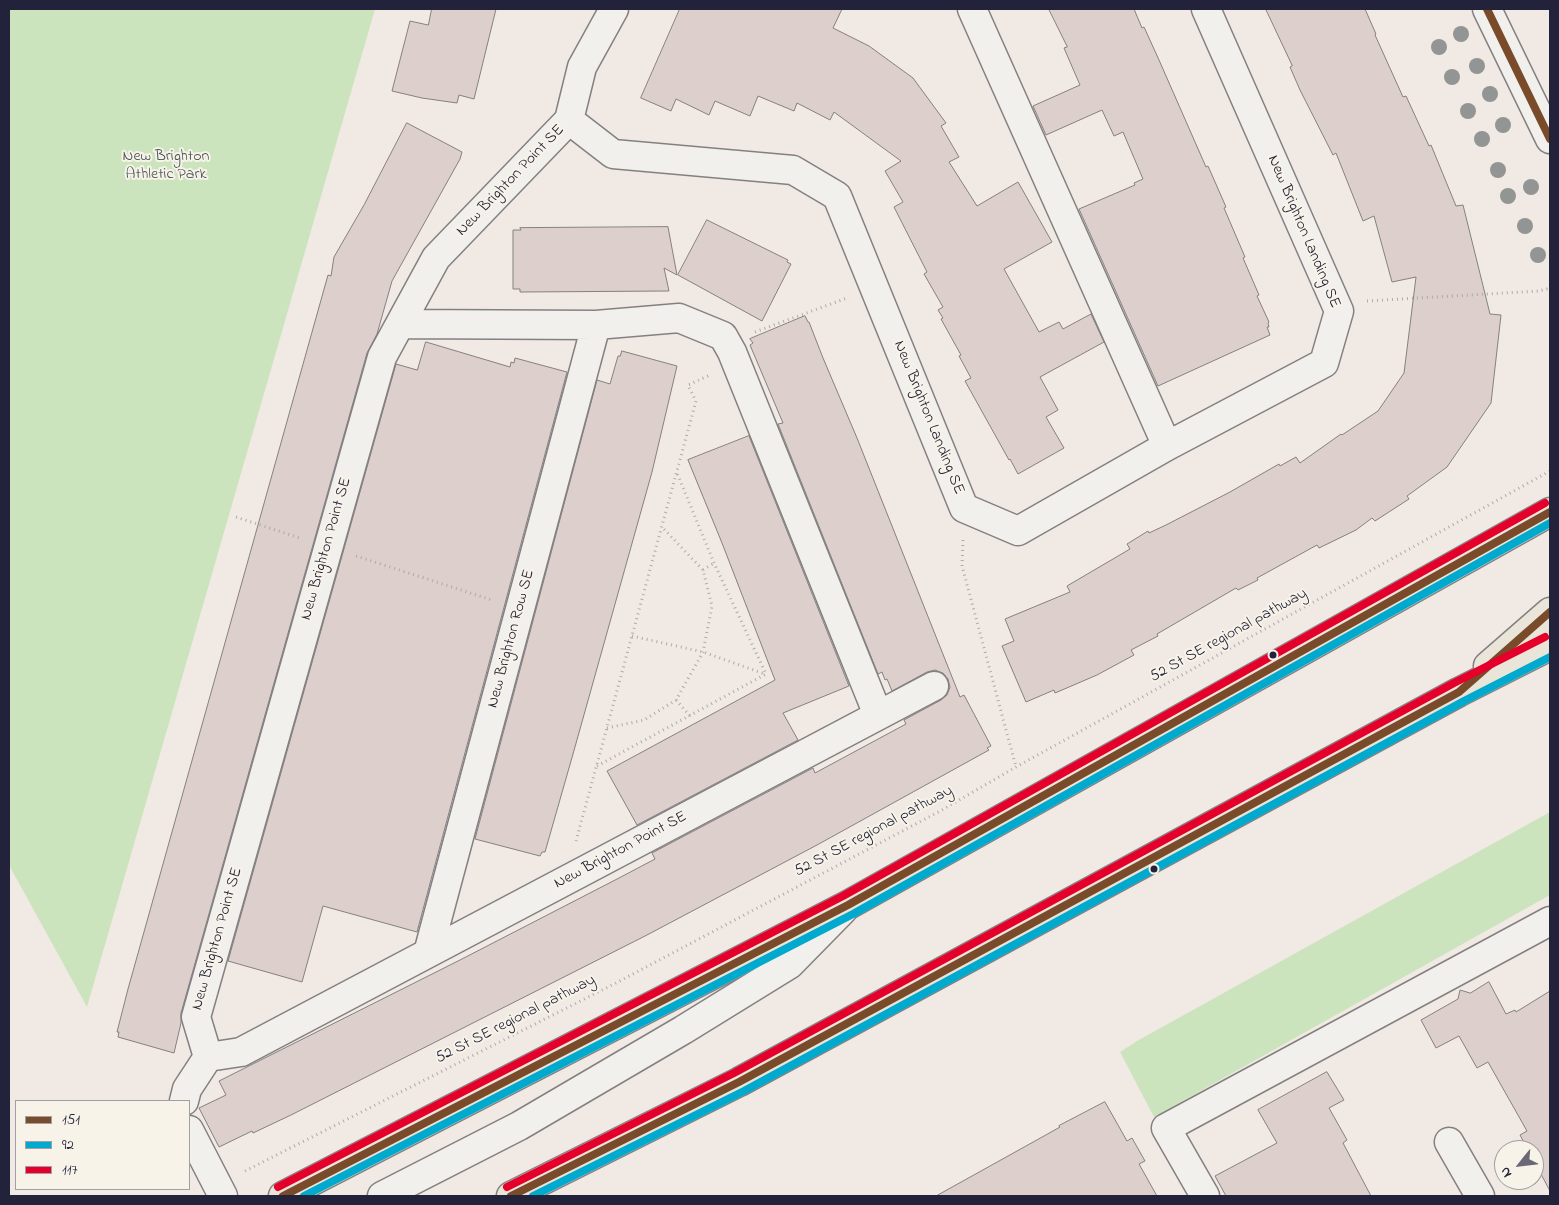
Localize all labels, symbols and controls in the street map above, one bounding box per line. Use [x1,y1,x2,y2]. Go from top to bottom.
street label: New Brighton Point SE [453,121,569,241]
park label: New Brighton Athletic Park [123,147,209,185]
street label: New Brighton Landing SE [1262,153,1344,311]
street label: New Brighton Landing SE [888,338,968,498]
street label: New Brighton Point SE [297,475,357,623]
street label: New Brighton Row SE [484,568,540,710]
street label: 52 St SE regional pathway [1147,585,1311,687]
unlabelled marker [1268,650,1278,660]
street label: 52 St SE regional pathway [791,782,957,882]
street label: New Brighton Point SE [551,808,691,894]
unlabelled marker [1149,864,1159,874]
street label: New Brighton Point SE [188,865,248,1013]
street label: 52 St SE regional pathway [433,971,599,1069]
legend [15,1100,190,1190]
text: 151 [62,1109,80,1131]
text: 92 [62,1134,74,1156]
north arrow [1494,1140,1544,1190]
text: 117 [62,1159,78,1181]
text: N [1495,1163,1518,1181]

